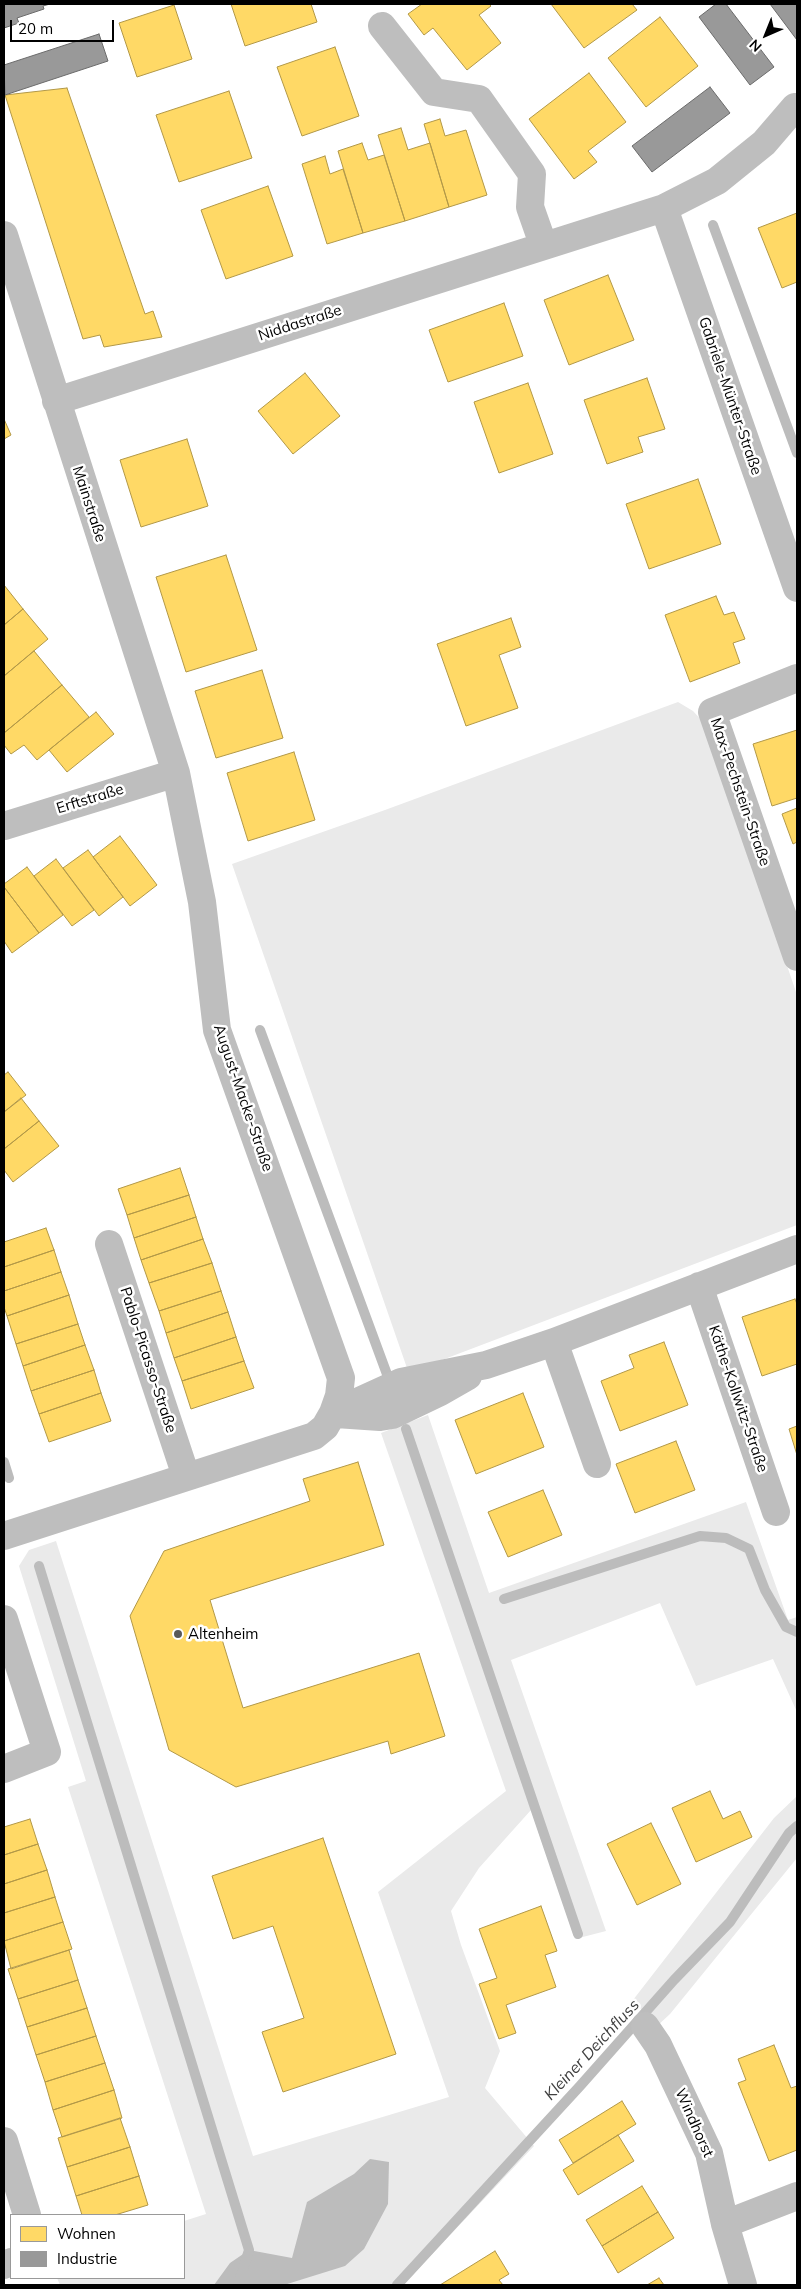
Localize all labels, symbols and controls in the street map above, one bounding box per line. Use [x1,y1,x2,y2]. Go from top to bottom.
scale bar [12,10,116,42]
north arrow [741,10,791,60]
text: 20 m [18,19,53,38]
text: N [746,36,766,56]
street label: Niddastraße [256,301,344,345]
street label: Gabriele-Münter-Straße [694,315,766,477]
street label: Mainstraße [68,464,110,544]
street label: Max-Pechstein-Straße [706,716,774,868]
street label: Erftstraße [54,780,126,818]
street label: August-Macke-Straße [209,1022,277,1174]
street label: Pablo-Picasso-Straße [116,1285,180,1435]
street label: Käthe-Kollwitz-Straße [704,1323,772,1475]
place label: Altenheim [188,1625,258,1643]
marker: Altenheim [172,1628,184,1640]
water label: Kleiner Deichfluss [540,1996,644,2104]
street label: Windhorst [671,2086,717,2160]
legend [10,2214,185,2279]
text: Wohnen [57,2224,116,2243]
text: Industrie [57,2249,117,2268]

